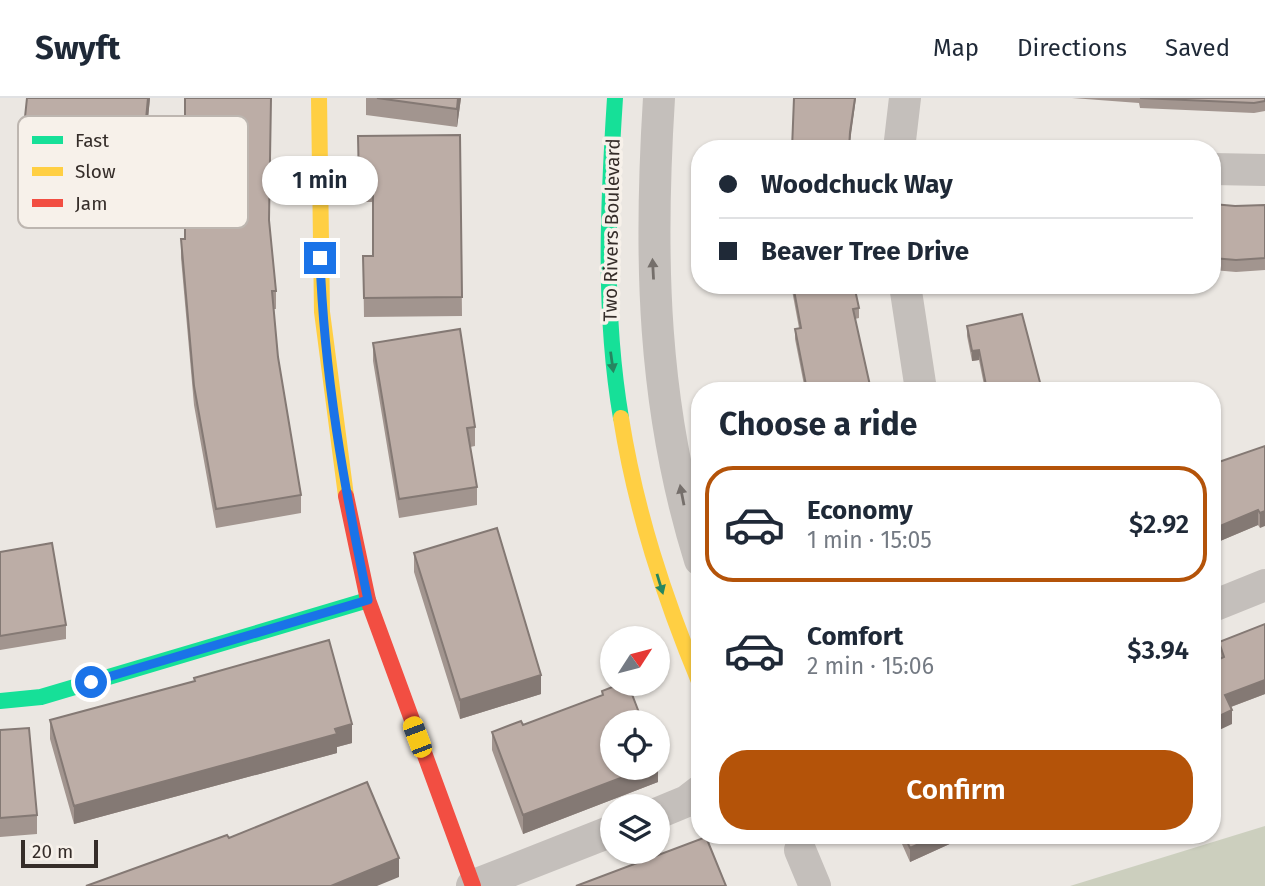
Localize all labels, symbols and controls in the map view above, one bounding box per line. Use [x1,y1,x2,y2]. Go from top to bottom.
text: Swyft [35,28,120,68]
text: Map [933,34,979,62]
text: Directions [1017,34,1127,62]
text: Saved [1165,34,1230,62]
legend [18,116,248,228]
text: Fast [75,129,109,152]
street label: Two Rivers Boulevard [598,138,625,322]
callout: 1 min [262,156,378,206]
text: Slow [75,160,116,183]
text: 1 min [292,166,348,194]
text: Woodchuck Way [761,169,953,200]
text: Jam [75,192,107,215]
text: Beaver Tree Drive [761,236,969,267]
route end [304,242,336,274]
one-way arrow [647,258,658,280]
one-way arrow [607,351,618,373]
text: Choose a ride [719,405,917,443]
one-way arrow [676,484,687,506]
icon: car [723,493,786,556]
text: Economy [807,495,913,526]
text: $2.92 [1129,509,1189,540]
text: 1 min · 15:05 [807,526,932,554]
one-way arrow [655,573,665,594]
icon: car [723,619,786,682]
text: Comfort [807,621,903,652]
north arrow [600,626,670,696]
map controls [600,626,670,864]
text: $3.94 [1127,635,1189,666]
text: 2 min · 15:06 [807,652,934,680]
route start [75,666,107,698]
button: locate [600,710,670,780]
car [400,714,435,760]
button: Confirm [719,750,1193,830]
button: layers [600,794,670,864]
scale bar [21,837,98,869]
text: 20 m [32,840,73,863]

